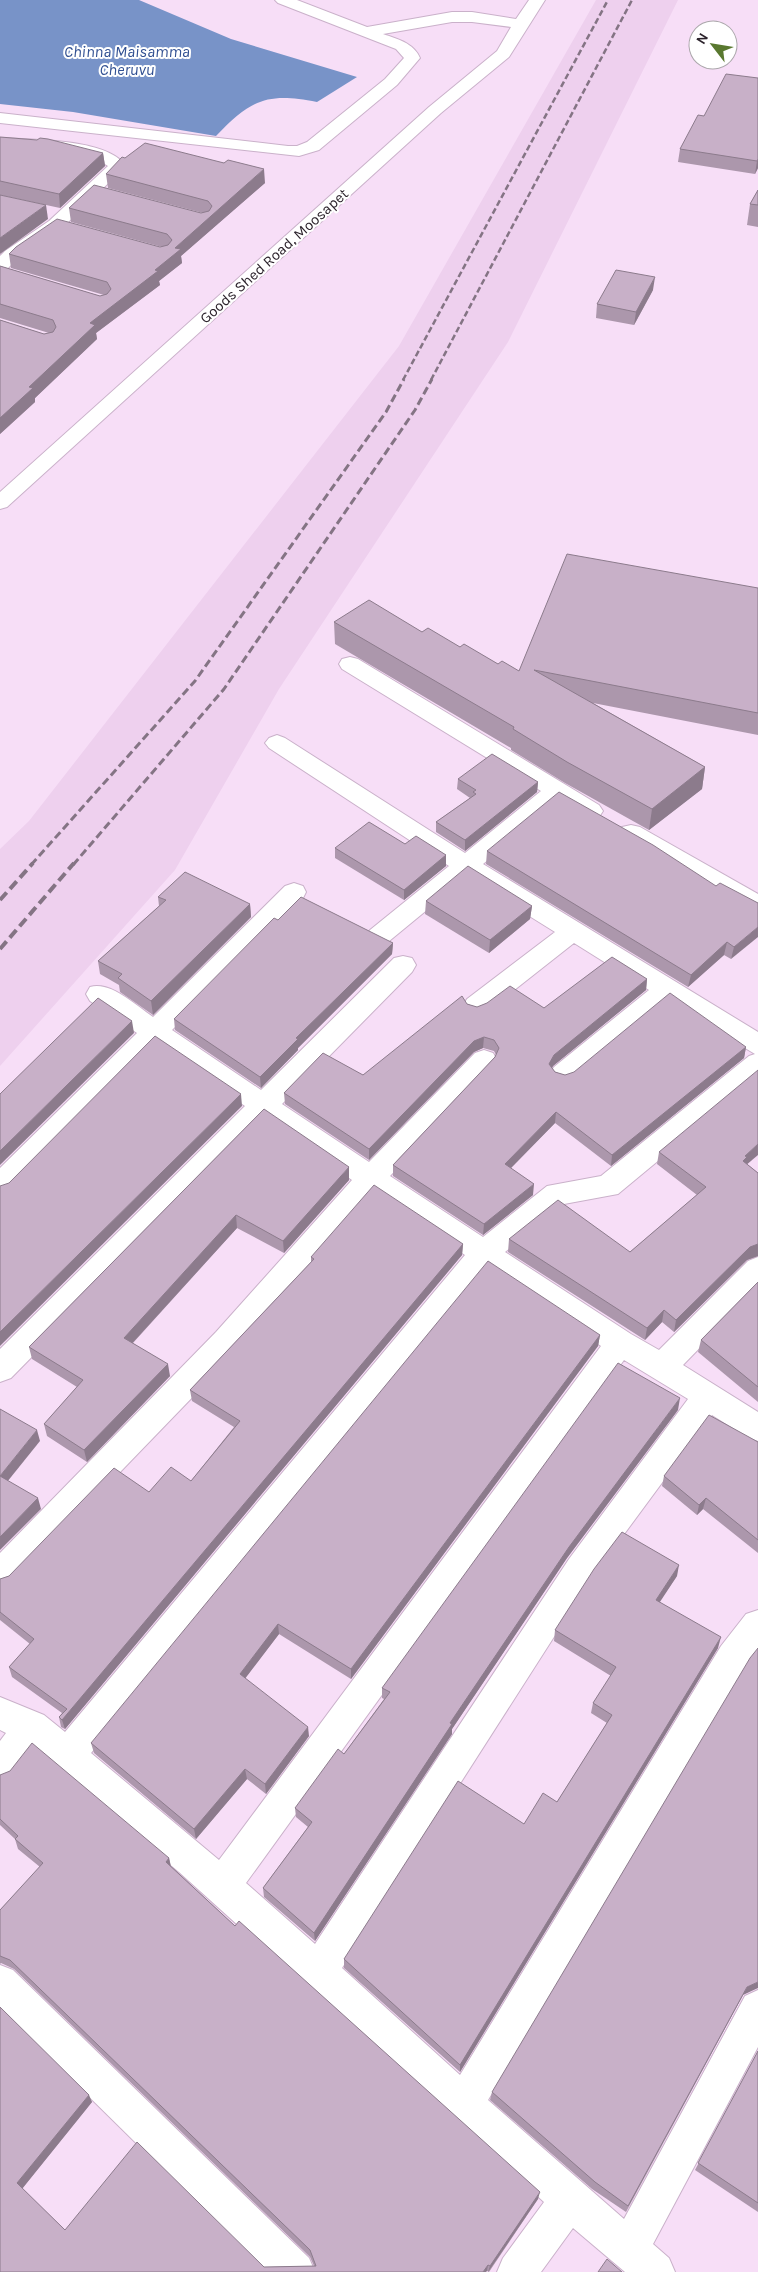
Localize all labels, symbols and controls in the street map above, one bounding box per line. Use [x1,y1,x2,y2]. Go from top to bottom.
north arrow [688,20,738,70]
text: N [692,30,712,47]
water label: Chinna Maisamma Cheruvu [64,42,190,79]
street label: Goods Shed Road, Moosapet [196,184,352,327]

